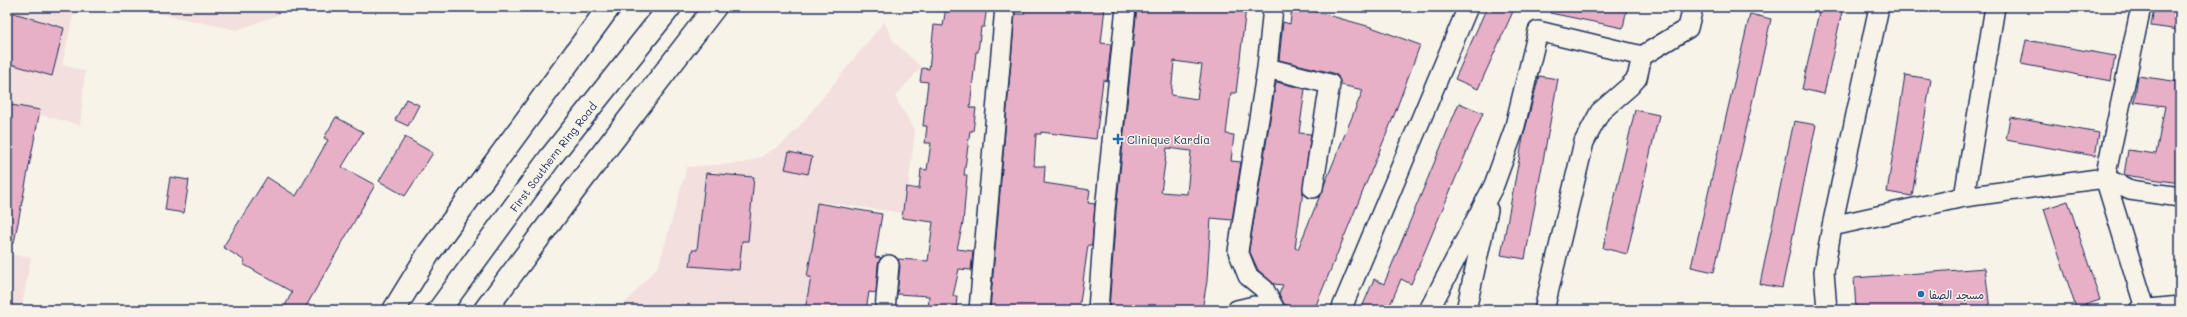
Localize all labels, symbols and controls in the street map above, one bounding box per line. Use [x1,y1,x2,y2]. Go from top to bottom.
street label: First Southern Ring Road [506,98,599,214]
place label: Clinique Kardia [1127,132,1210,147]
marker: Clinique Kardia [1112,133,1124,145]
place label: مسجد الصفا [1929,287,1984,302]
marker: مسجد الصفا [1916,289,1926,299]

